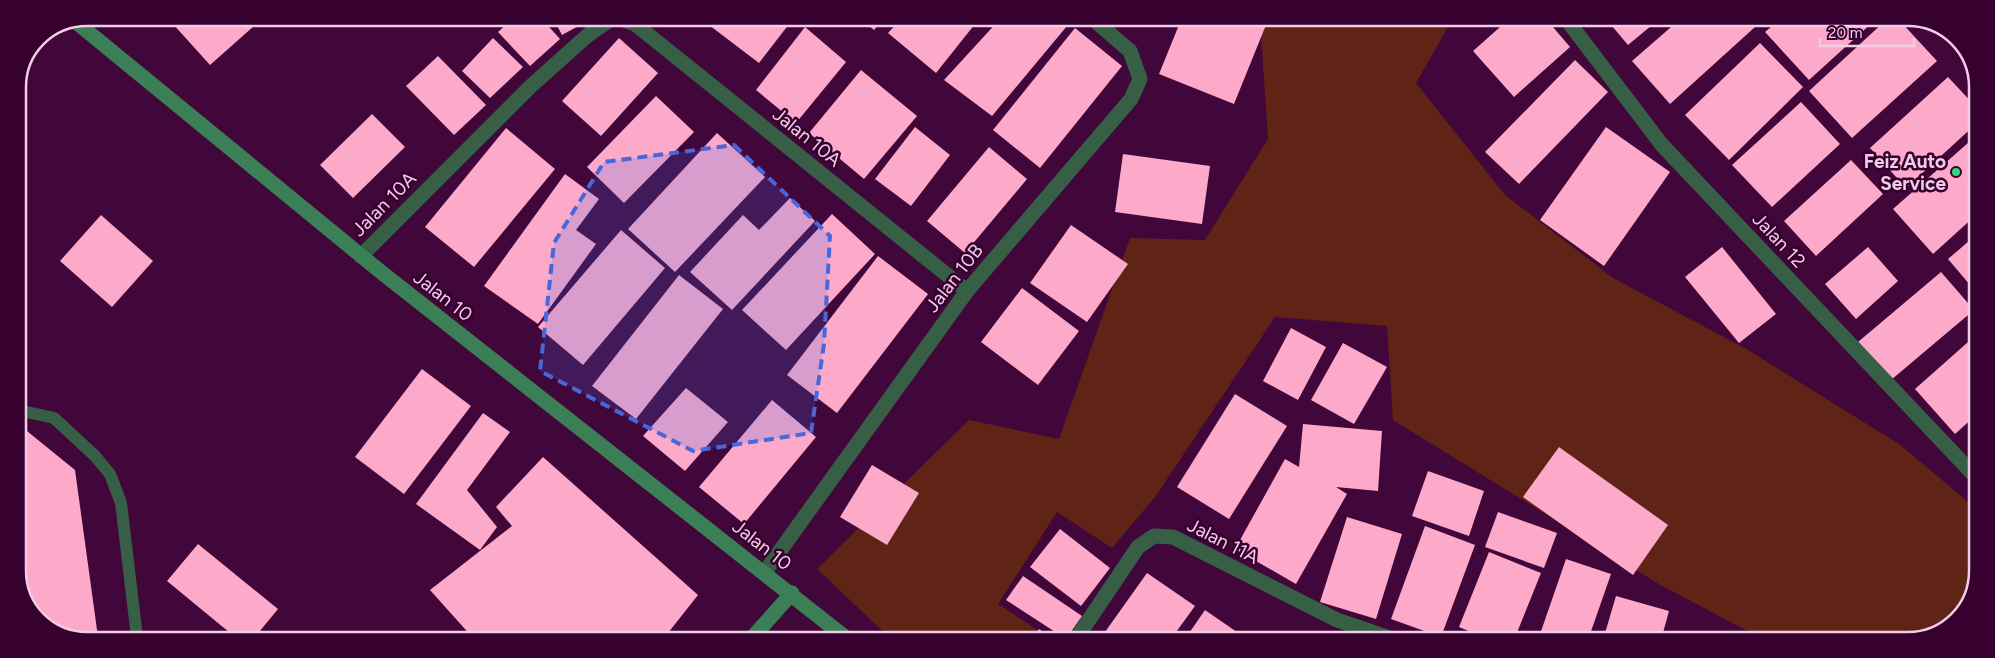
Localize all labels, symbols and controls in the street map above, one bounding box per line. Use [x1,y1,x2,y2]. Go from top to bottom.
scale bar [1820,15,1914,47]
text: 20 m [1828,24,1862,42]
street label: Jalan 10A [768,102,846,172]
place label: Feiz Auto Service [1864,150,1946,195]
marker: Feiz Auto Service [1950,166,1962,178]
street label: Jalan 10A [347,167,421,241]
street label: Jalan 12 [1748,208,1810,272]
street label: Jalan 10B [920,239,988,317]
street label: Jalan 10 [409,266,477,326]
street label: Jalan 11A [1183,513,1263,569]
street label: Jalan 10 [728,515,796,575]

